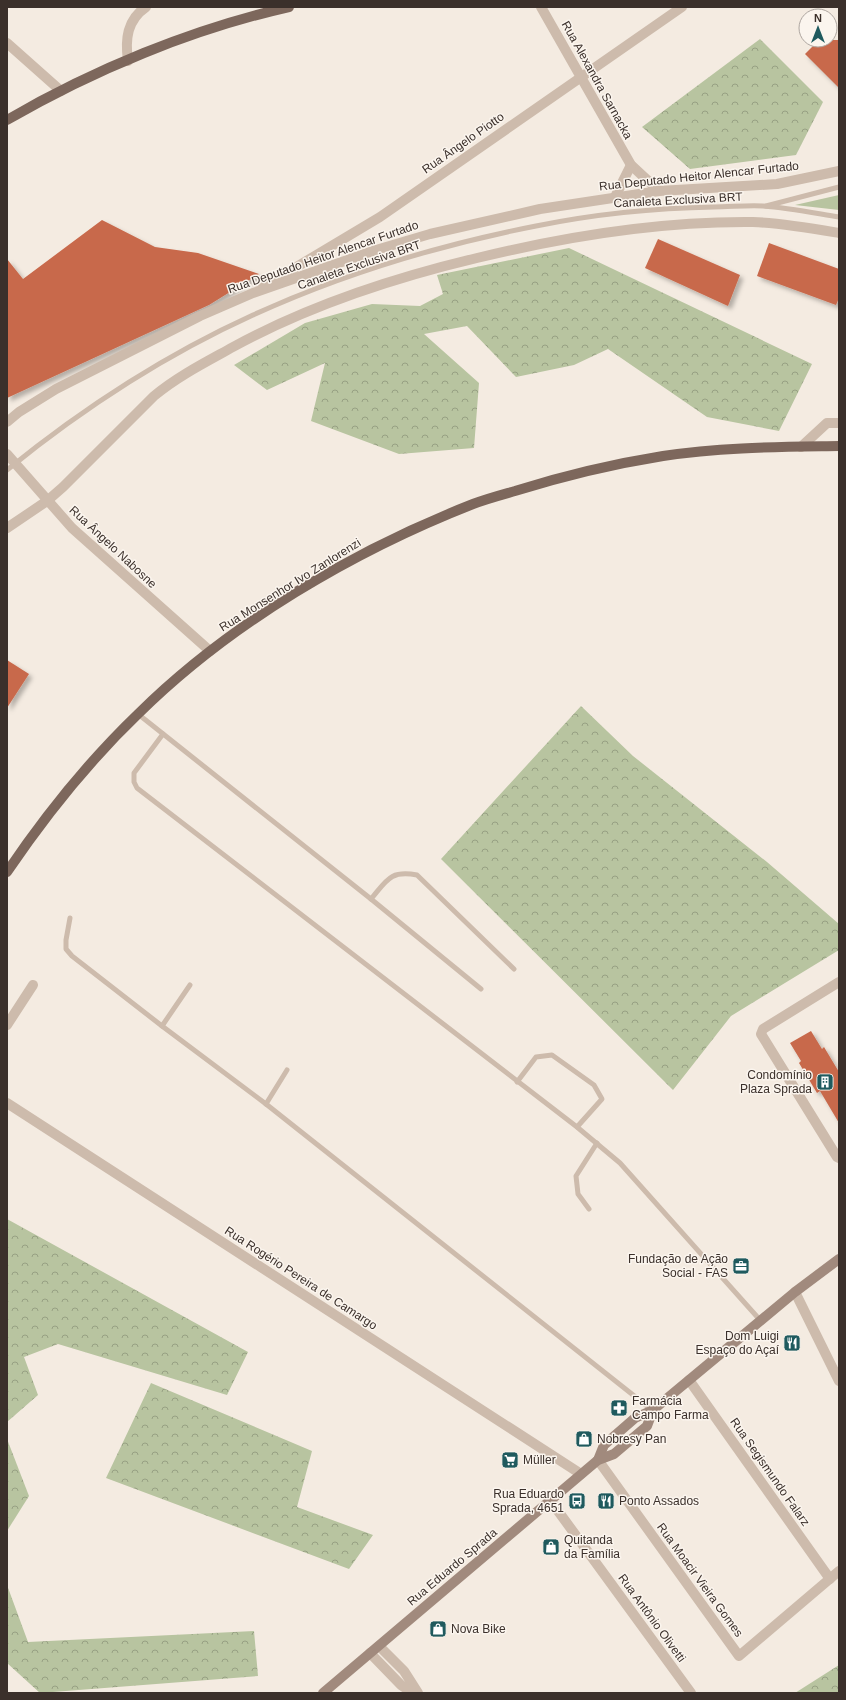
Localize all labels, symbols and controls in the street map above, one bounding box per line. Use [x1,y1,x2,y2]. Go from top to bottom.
north arrow [798,8,838,48]
text: N [814,12,822,24]
street label: Rua Alexandra Sarnacka [559,19,635,142]
street label: Rua Ângelo Piotto [419,109,507,176]
street label: Rua Deputado Heitor Alencar Furtado [598,159,800,193]
street label: Canaleta Exclusiva BRT [613,190,744,210]
street label: Rua Deputado Heitor Alencar Furtado [226,218,421,296]
street label: Canaleta Exclusiva BRT [296,237,423,293]
street label: Rua Ângelo Nabosne [67,502,160,591]
street label: Rua Monsenhor Ivo Zanlorenzi [217,536,363,634]
place label: Condomínio Plaza Sprada [740,1068,812,1096]
building icon: Condomínio Plaza Sprada [815,1072,835,1092]
street label: Rua Rogério Pereira de Camargo [222,1223,380,1333]
place label: Fundação de Ação Social - FAS [628,1252,728,1280]
office icon: Fundação de Ação Social - FAS [731,1256,751,1276]
place label: Dom Luigi Espaço do Açaí [696,1329,780,1357]
restaurant icon: Dom Luigi Espaço do Açaí [782,1333,802,1353]
place label: Farmácia Campo Farma [632,1394,709,1422]
pharmacy icon: Farmácia Campo Farma [609,1398,629,1418]
street label: Rua Segismundo Falarz [727,1415,813,1529]
shop icon: Nobresy Pan [574,1429,594,1449]
place label: Nobresy Pan [597,1432,666,1446]
supermarket icon: Müller [500,1450,520,1470]
place label: Müller [523,1453,556,1467]
place label: Rua Eduardo Sprada, 4651 [492,1487,564,1515]
bus stop icon: Rua Eduardo Sprada, 4651 [567,1491,587,1511]
restaurant icon: Ponto Assados [596,1491,616,1511]
place label: Ponto Assados [619,1494,699,1508]
street label: Rua Moacir Vieira Gomes [654,1520,746,1640]
street label: Rua Eduardo Sprada [404,1525,500,1609]
place label: Quitanda da Família [564,1533,620,1561]
shop icon: Quitanda da Família [541,1537,561,1557]
street label: Rua Antônio Olivetti [615,1571,689,1665]
shop icon: Nova Bike [428,1619,448,1639]
place label: Nova Bike [451,1622,506,1636]

